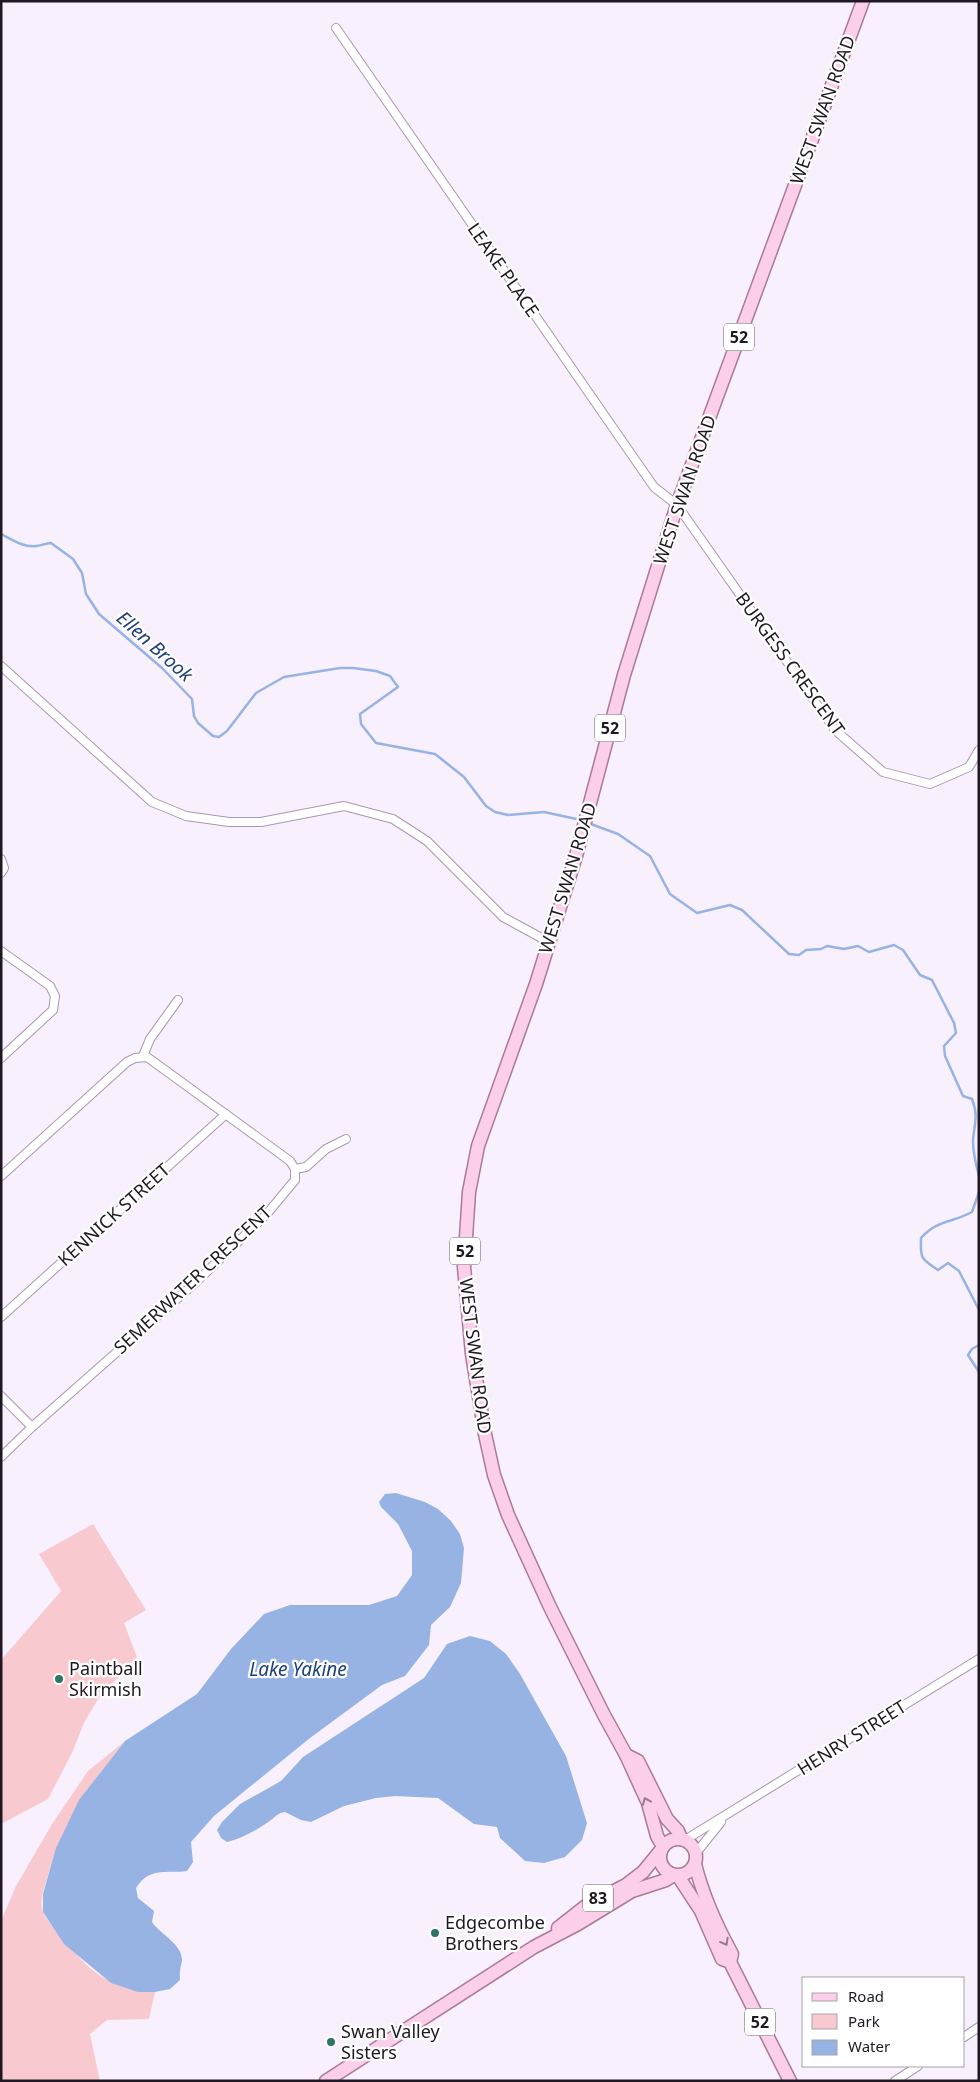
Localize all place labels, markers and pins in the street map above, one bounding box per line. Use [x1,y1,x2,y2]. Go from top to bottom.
place label: Paintball Skirmish [69,1656,143,1701]
marker: Paintball Skirmish [53,1673,65,1685]
place label: Edgecombe Brothers [445,1910,545,1955]
marker: Edgecombe Brothers [429,1927,441,1939]
place label: Swan Valley Sisters [341,2019,441,2064]
marker: Swan Valley Sisters [325,2036,337,2048]

